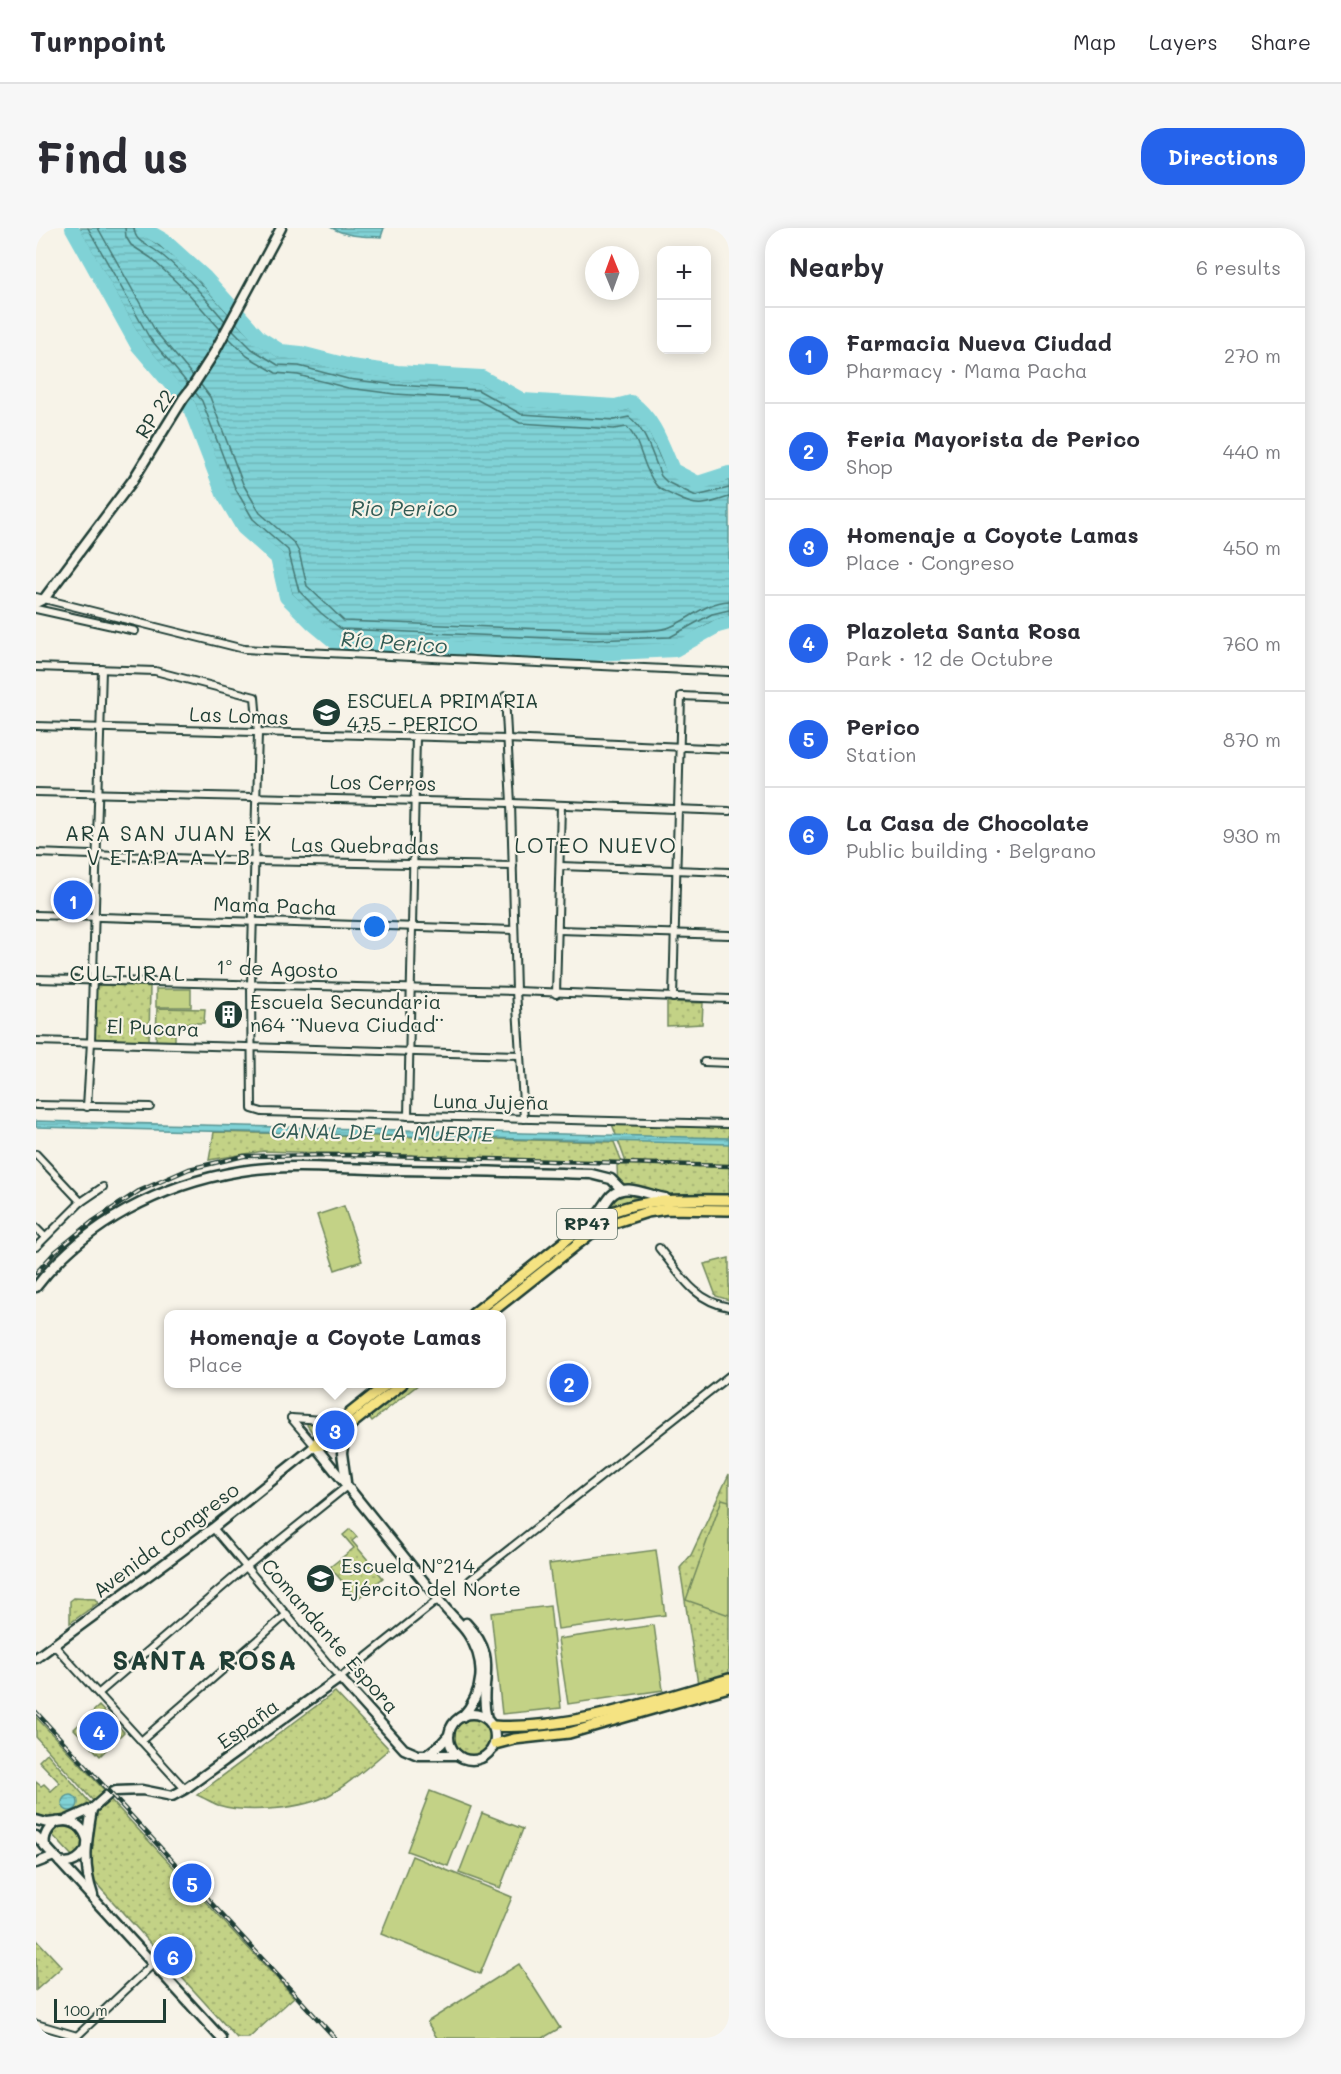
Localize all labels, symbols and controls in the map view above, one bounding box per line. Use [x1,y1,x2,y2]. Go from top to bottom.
text: Turnpoint [30,23,166,59]
text: Map [1073,28,1116,55]
text: Layers [1149,28,1218,55]
text: Share [1251,28,1311,55]
button: Directions [1141,128,1305,185]
text: Find us [36,129,188,184]
north arrow [585,246,639,300]
map controls [657,246,711,354]
button: + [657,246,711,300]
text: Nearby [789,250,884,284]
text: 6 results [1196,254,1281,280]
button: − [657,300,711,354]
text: Farmacia Nueva Ciudad [846,328,1112,357]
text: 1 [804,342,813,368]
text: 270 m [1224,342,1281,368]
text: Pharmacy · Mama Pacha [846,357,1088,383]
street label: RP 22 [129,384,180,443]
text: Feria Mayorista de Perico [846,424,1140,453]
text: 2 [803,438,814,464]
text: 440 m [1223,438,1281,464]
text: Shop [846,453,893,479]
water label: Rio Perico [351,494,457,521]
text: Homenaje a Coyote Lamas [846,520,1139,549]
text: 3 [803,534,815,560]
text: 450 m [1223,534,1281,560]
text: Place · Congreso [846,549,1014,575]
text: Plazoleta Santa Rosa [846,616,1081,645]
water label: Río Perico [340,624,448,659]
text: 4 [802,630,815,656]
text: 760 m [1223,630,1281,656]
text: Park · 12 de Octubre [846,645,1053,671]
place label: ESCUELA PRIMARIA 475 - PERICO [347,687,539,736]
school or university icon: ESCUELA PRIMARIA 475 - PERICO [310,697,342,729]
street label: Las Lomas [189,700,289,730]
text: Perico [846,712,920,741]
text: 5 [803,726,814,752]
text: 870 m [1223,726,1281,752]
text: Station [846,741,916,767]
street label: Los Cerros [329,768,437,796]
text: La Casa de Chocolate [846,808,1089,837]
district label: ARA SAN JUAN EX V ETAPA A Y B [65,819,273,870]
text: 6 [802,822,815,848]
text: 930 m [1223,822,1281,848]
street label: Las Quebradas [291,831,439,859]
district label: LOTEO NUEVO [515,831,677,858]
text: Public building · Belgrano [846,837,1096,863]
pin: 1 [54,878,93,922]
street label: Mama Pacha [213,890,337,920]
your location [360,912,389,941]
street label: 1º de Agosto [216,953,338,983]
district label: CULTURAL [70,959,186,986]
place label: Escuela Secundaria n64 ¨Nueva Ciudad¨ [250,988,443,1037]
building icon: Escuela Secundaria n64 ¨Nueva Ciudad¨ [213,998,245,1030]
street label: El Pucara [106,1012,200,1042]
street label: Luna Jujeña [433,1087,549,1115]
water label: CANAL DE LA MUERTE [270,1116,495,1147]
road number: RP47 [557,1209,617,1239]
popup [164,1310,506,1388]
text: Homenaje a Coyote Lamas [189,1322,481,1351]
text: Place [189,1351,243,1377]
pin: 2 [550,1360,588,1406]
pin: 3 [316,1408,354,1452]
street label: Avenida Congreso [87,1476,244,1603]
street label: Comandante Espora [256,1552,405,1718]
place label: Escuela Nº214 Ejército del Norte [341,1552,521,1601]
school or university icon: Escuela Nº214 Ejército del Norte [304,1562,336,1594]
district label: SANTA ROSA [112,1643,298,1677]
street label: España [212,1692,283,1754]
pin: 4 [80,1708,118,1754]
pin: 5 [172,1860,212,1906]
pin: 6 [154,1934,192,1978]
scale bar [54,1996,166,2024]
text: 100 m [63,1999,108,2020]

